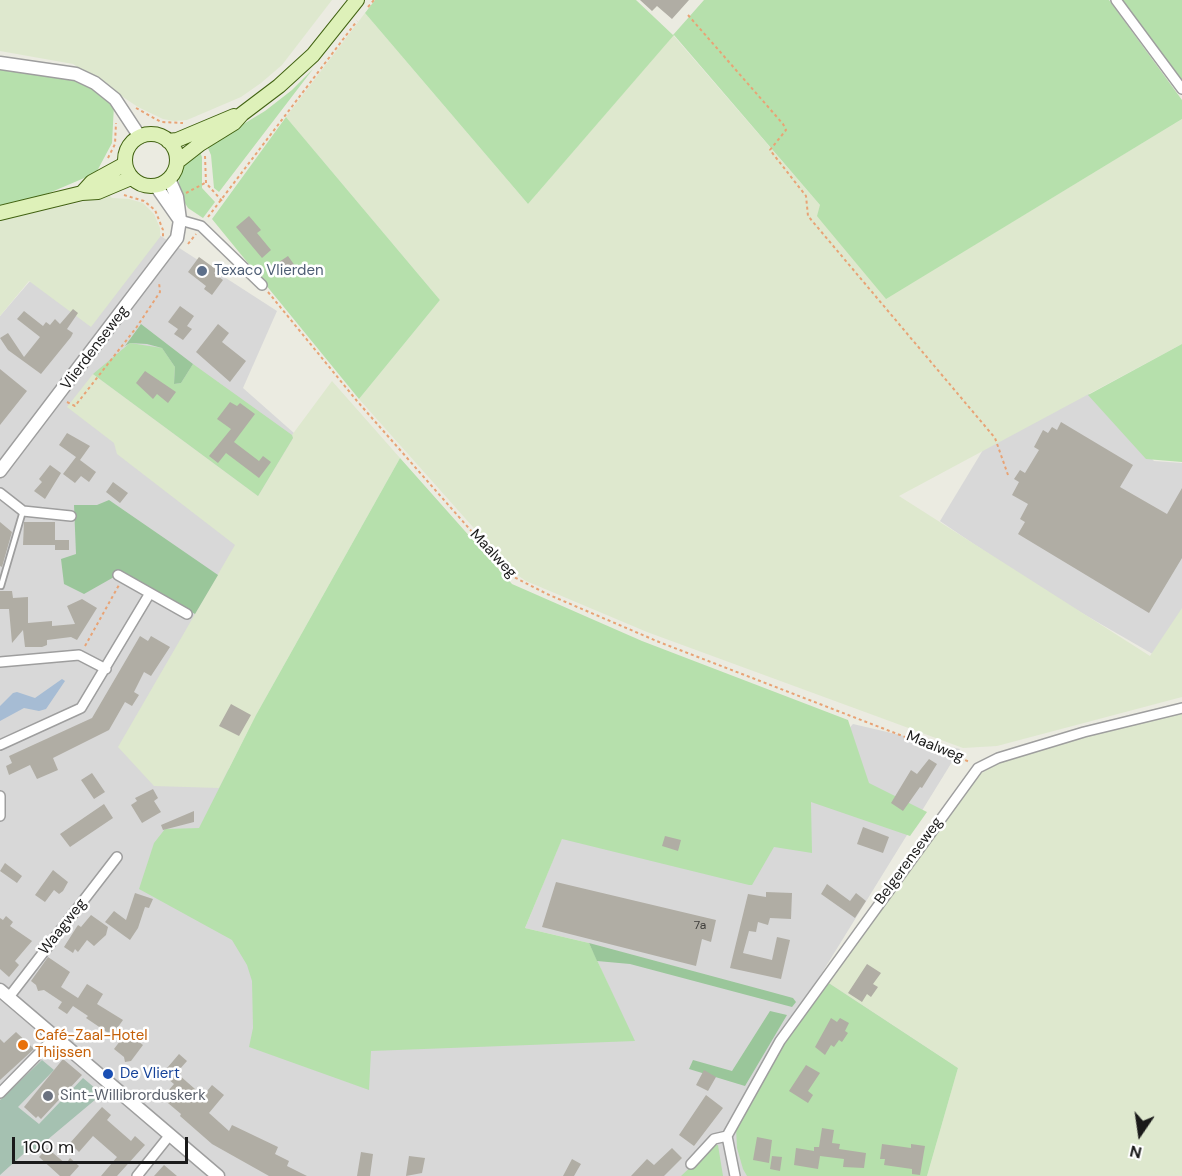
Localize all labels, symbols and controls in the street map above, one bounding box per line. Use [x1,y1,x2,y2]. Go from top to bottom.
place label: Texaco Vlierden [214,262,324,280]
marker: Texaco Vlierden [195,264,209,278]
street label: Vlierdenseweg [57,302,133,394]
street label: Maalweg [466,526,520,582]
street label: Maalweg [904,727,966,767]
street label: Belgerenseweg [871,814,947,908]
street label: Waagweg [35,895,91,959]
house number: 7a [694,919,706,933]
place label: Café-Zaal-Hotel Thijssen [35,1027,148,1062]
marker: Café-Zaal-Hotel Thijssen [16,1038,30,1052]
place label: De Vliert [120,1065,180,1083]
marker: De Vliert [101,1067,115,1081]
place label: Sint-Willibrorduskerk [60,1087,206,1105]
marker: Sint-Willibrorduskerk [41,1089,55,1103]
north arrow [1110,1104,1170,1164]
scale bar [15,1125,190,1163]
text: 100 m [23,1135,74,1159]
text: N [1128,1140,1144,1164]

